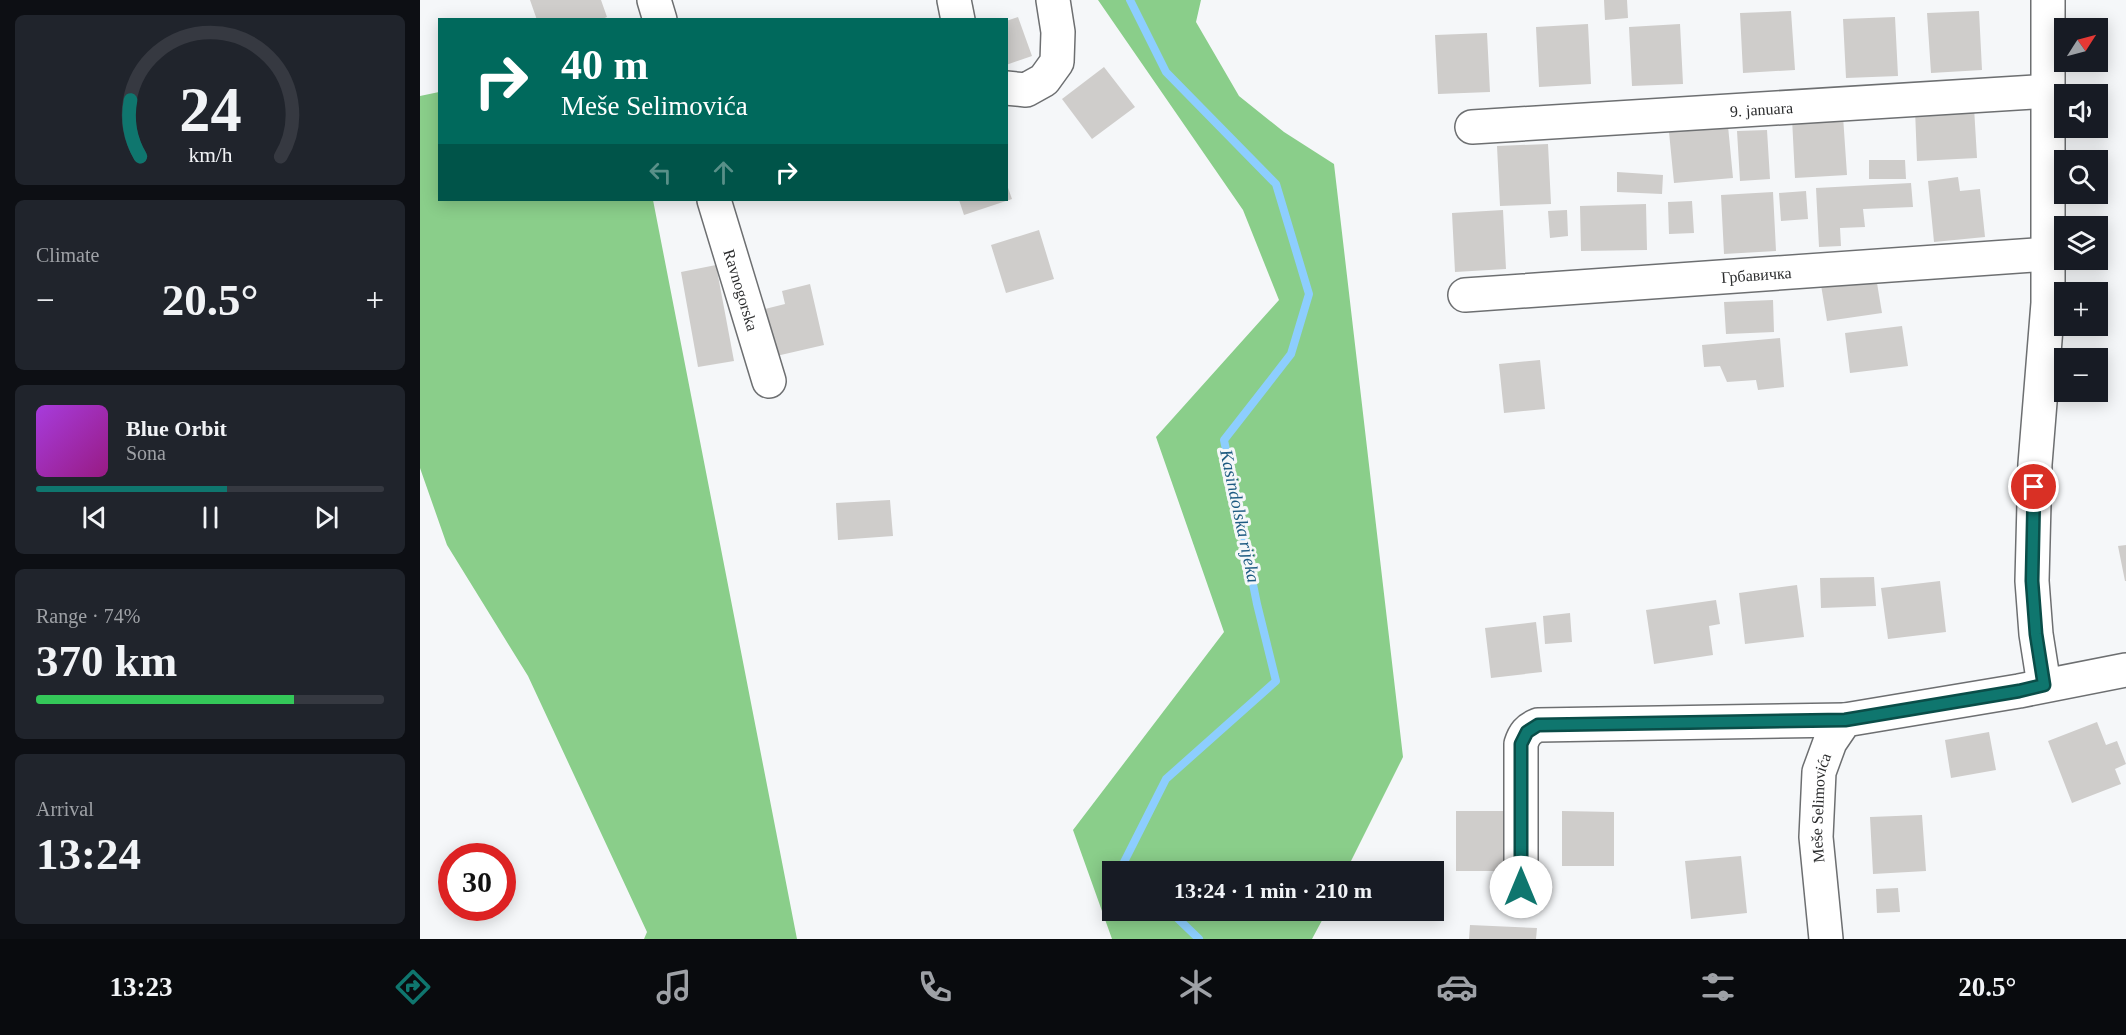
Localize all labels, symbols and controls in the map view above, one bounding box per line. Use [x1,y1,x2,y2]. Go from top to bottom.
north arrow [2054,18,2108,72]
map controls [2054,18,2108,402]
icon: right [462,42,540,120]
text: 40 m [561,42,649,88]
text: 24 [179,75,241,144]
button: sound [2054,84,2108,138]
text: Meše Selimovića [561,91,748,121]
street label: 9. januara [1729,98,1793,119]
text: km/h [188,143,232,167]
button: search [2054,150,2108,204]
icon: left [644,156,677,189]
icon: ahead [707,156,740,189]
icon: right [770,156,803,189]
button: layers [2054,216,2108,270]
text: Climate [36,244,99,266]
street label: Ravnogorska [721,247,762,333]
street label: Грбавичка [1721,264,1792,286]
text: 20.5° [162,275,258,325]
text: − [36,282,55,318]
text: + [365,282,384,318]
button: + [2054,282,2108,336]
button: − [2054,348,2108,402]
text: Blue Orbit [126,416,227,441]
text: Sona [126,442,166,464]
water label: Kasindolska rijeka [1216,447,1264,584]
pin [2008,461,2059,512]
icon: arrive [2017,470,2050,503]
icon: previous [78,501,111,534]
icon: pause [194,501,227,534]
icon: next [310,501,343,534]
text: Range · 74% [36,605,140,627]
text: 370 km [36,636,177,686]
street label: Meše Selimovića [1807,750,1834,864]
text: Arrival [36,798,94,820]
text: 13:24 [36,829,141,879]
speed limit sign: 30 [438,843,516,921]
position arrow [1489,855,1553,919]
text: 13:24 · 1 min · 210 m [1174,878,1372,903]
icon: directions [392,966,434,1008]
icon: music [653,966,695,1008]
icon: phone [914,966,956,1008]
icon: climate [1175,966,1217,1008]
icon: car [1436,966,1478,1008]
icon: filters [1697,966,1739,1008]
text: 13:23 [110,972,173,1002]
text: 20.5° [1958,972,2016,1002]

